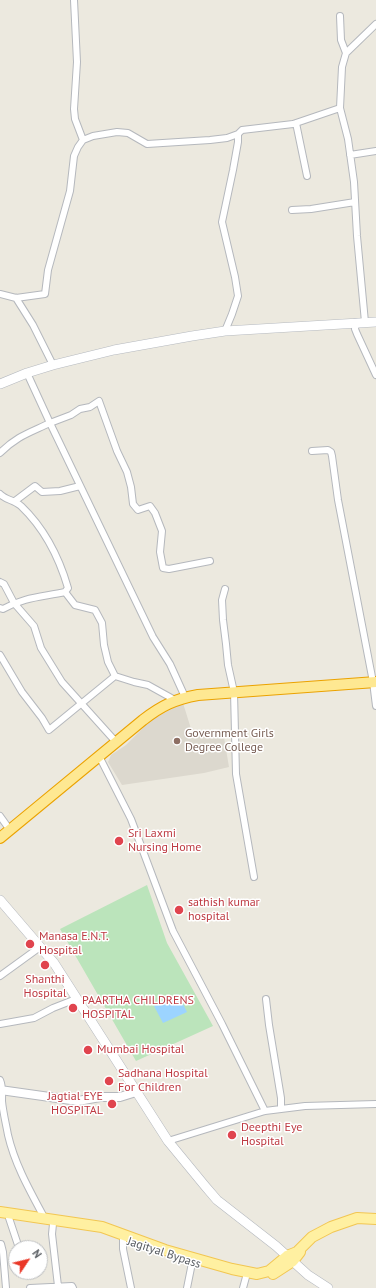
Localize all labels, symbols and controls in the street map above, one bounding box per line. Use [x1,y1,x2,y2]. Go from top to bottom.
place label: Government Girls Degree College [185,727,274,755]
marker: Government Girls Degree College [172,736,182,746]
place label: Sri Laxmi Nursing Home [128,827,201,855]
marker: Sri Laxmi Nursing Home [113,835,125,847]
place label: sathish kumar hospital [188,896,260,924]
marker: sathish kumar hospital [173,904,185,916]
place label: Manasa E.N.T. Hospital [39,930,108,958]
marker: Manasa E.N.T. Hospital [24,938,36,950]
marker: Shanthi Hospital [39,959,51,971]
place label: Shanthi Hospital [24,973,66,1001]
place label: PAARTHA CHILDRENS HOSPITAL [82,994,194,1022]
marker: PAARTHA CHILDRENS HOSPITAL [67,1002,79,1014]
place label: Mumbai Hospital [97,1043,184,1057]
marker: Mumbai Hospital [82,1044,94,1056]
place label: Sadhana Hospital For Children [118,1067,208,1095]
marker: Sadhana Hospital For Children [103,1075,115,1087]
place label: Jagtial EYE HOSPITAL [48,1090,103,1118]
marker: Jagtial EYE HOSPITAL [106,1098,118,1110]
place label: Deepthi Eye Hospital [241,1121,302,1149]
marker: Deepthi Eye Hospital [226,1129,238,1141]
street label: Jagityal Bypass [125,1234,203,1272]
north arrow [8,1240,48,1280]
text: N [29,1247,45,1261]

